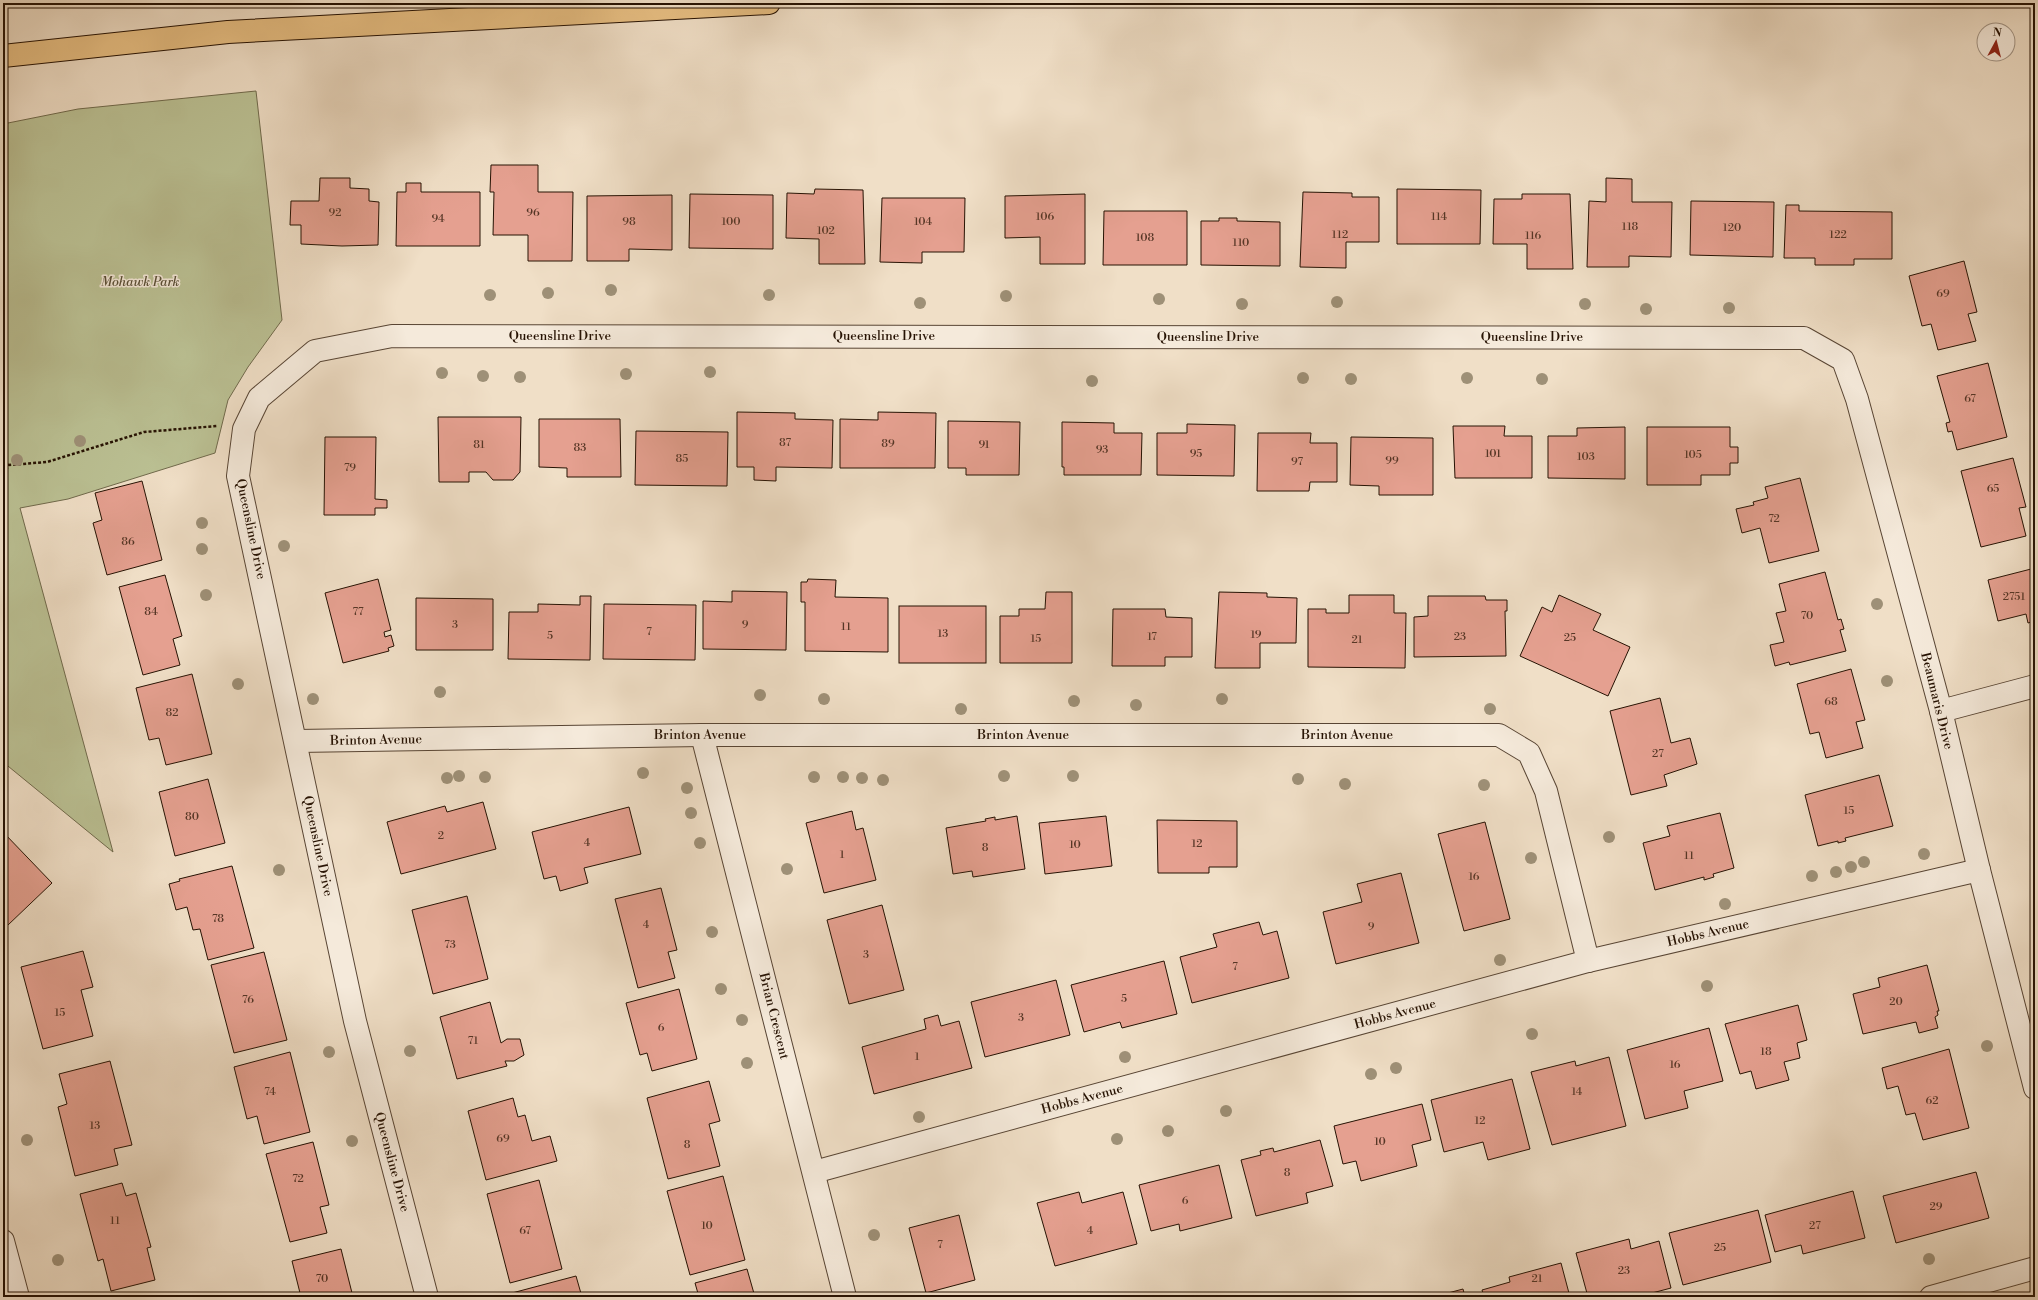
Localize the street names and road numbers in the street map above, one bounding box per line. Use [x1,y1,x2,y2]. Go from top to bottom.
street label: Queensline Drive [509,328,612,344]
street label: Queensline Drive [833,328,936,344]
street label: Queensline Drive [1157,329,1260,345]
street label: Queensline Drive [1481,329,1584,345]
street label: Queensline Drive [233,477,270,581]
street label: Beaumaris Drive [1917,650,1957,752]
street label: Brinton Avenue [653,727,746,743]
street label: Brinton Avenue [976,727,1069,743]
street label: Brinton Avenue [1300,727,1393,743]
street label: Brinton Avenue [329,731,423,749]
street label: Queensline Drive [300,794,337,898]
street label: Hobbs Avenue [1665,916,1751,950]
street label: Brian Crescent [755,970,793,1061]
street label: Hobbs Avenue [1352,995,1438,1033]
street label: Hobbs Avenue [1039,1080,1125,1118]
street label: Queensline Drive [371,1110,413,1214]

